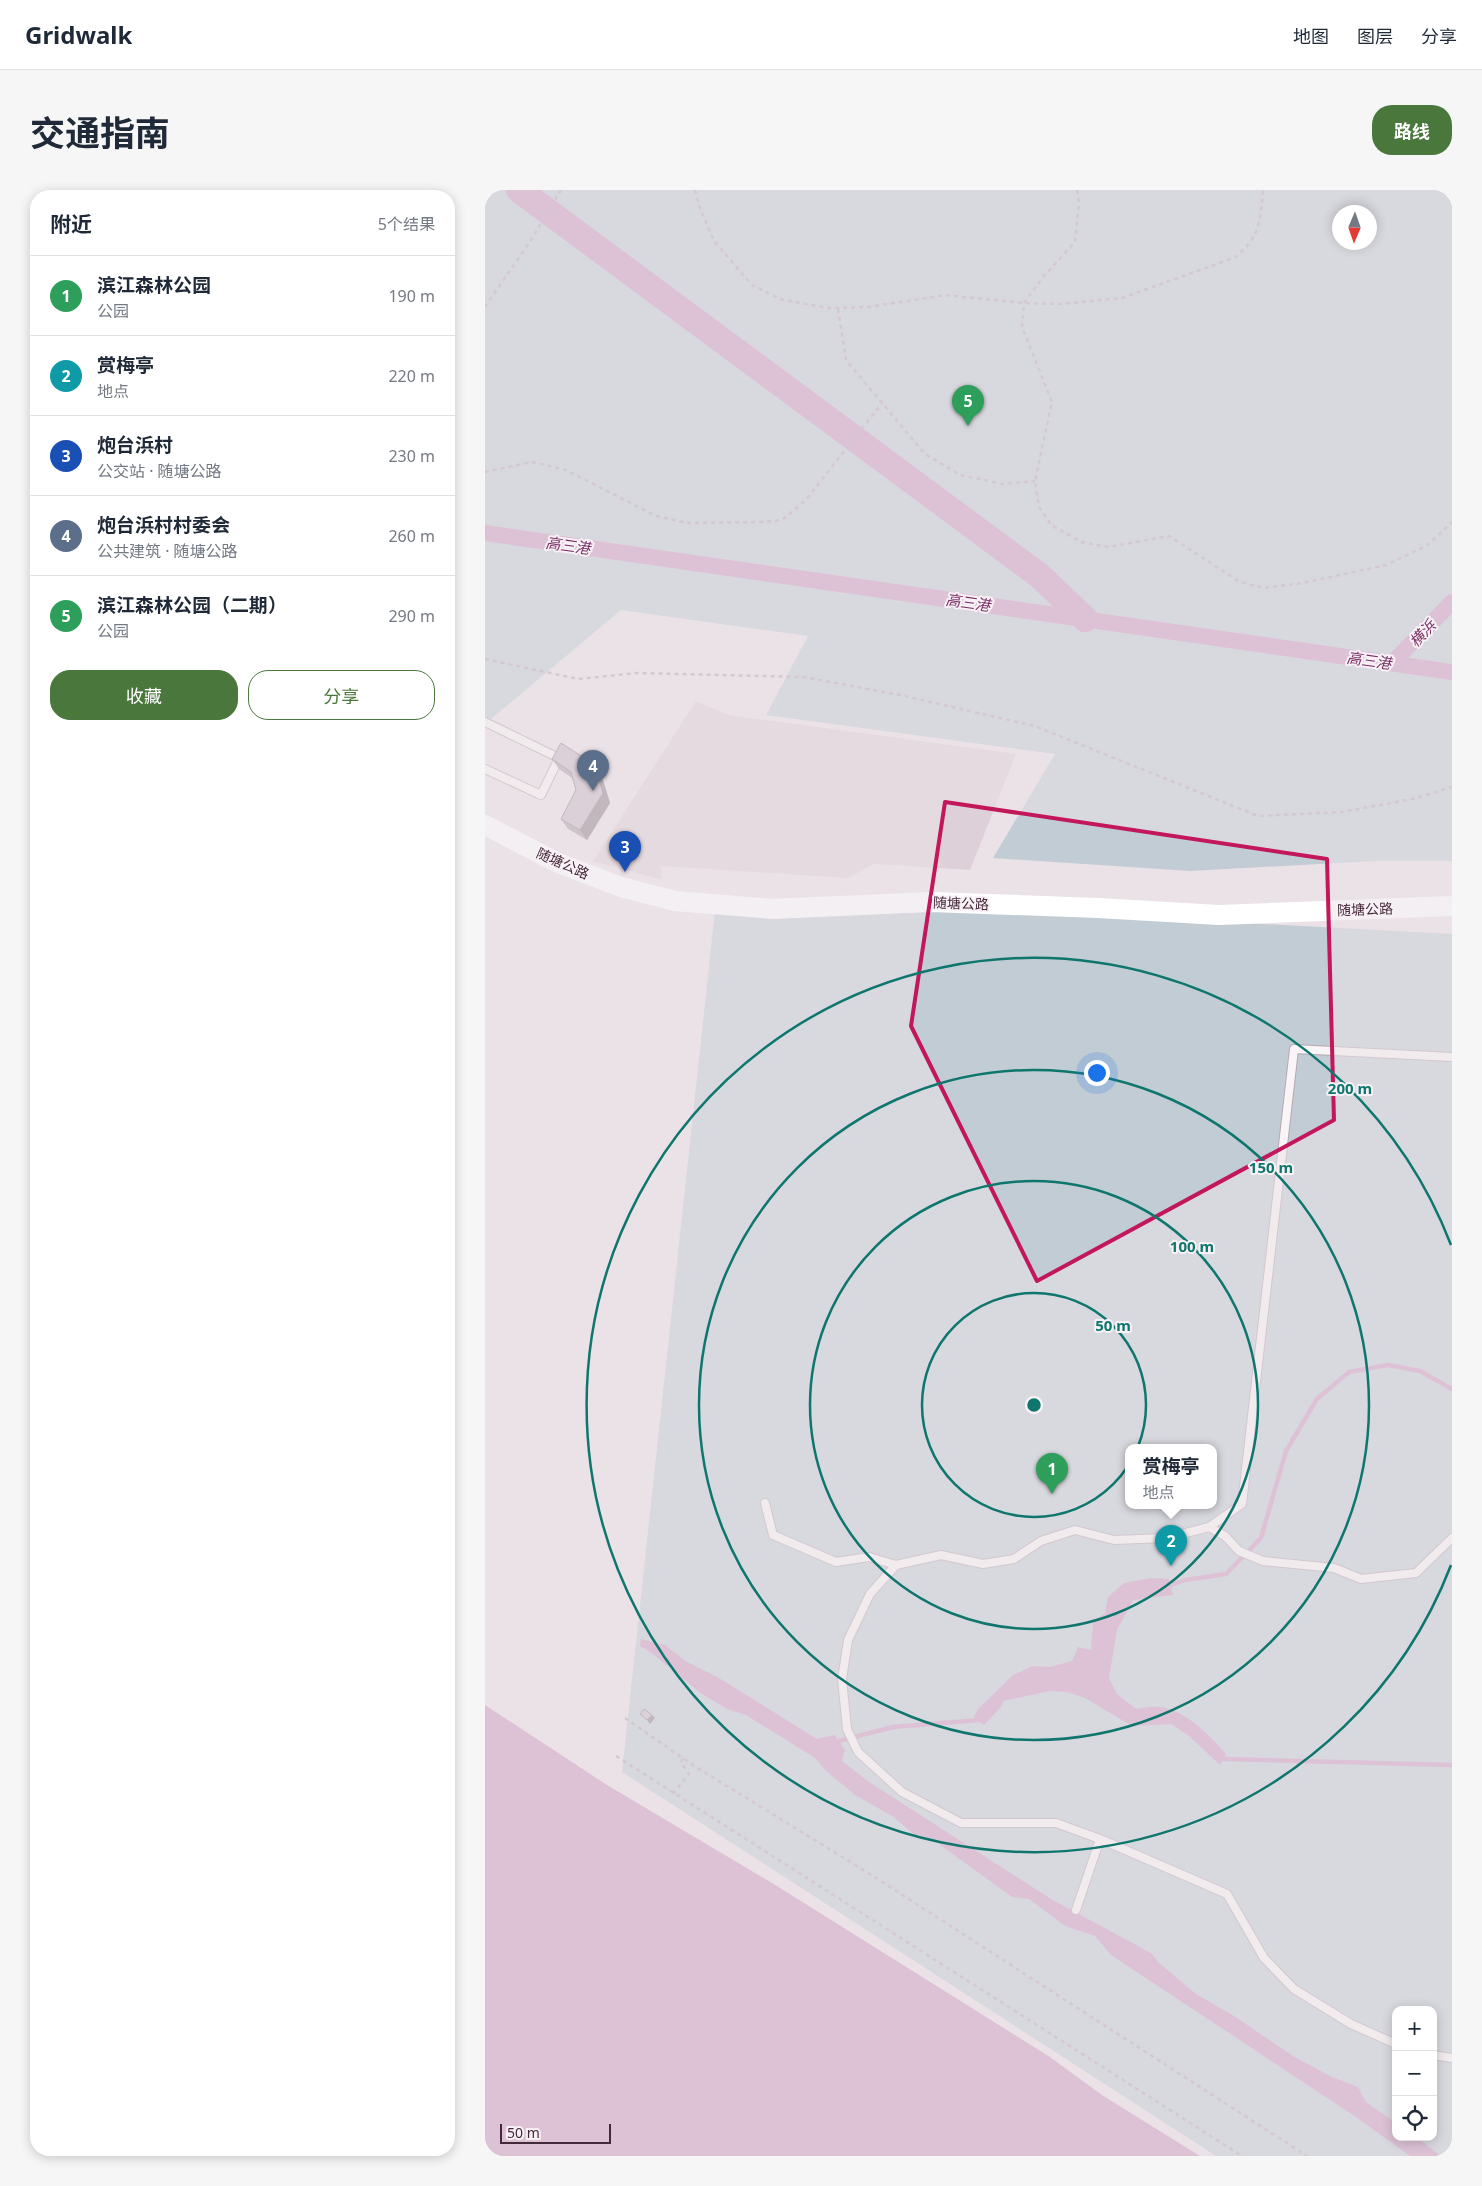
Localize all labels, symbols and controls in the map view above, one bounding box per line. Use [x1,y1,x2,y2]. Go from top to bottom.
text: Gridwalk [25,18,132,51]
text: 地图 [1293,24,1329,48]
text: 图层 [1357,24,1393,48]
text: 分享 [1421,24,1457,48]
button: 路线 [1372,105,1452,155]
text: 交通指南 [30,109,170,156]
north arrow [1332,205,1377,250]
text: 附近 [50,210,92,238]
text: 5个结果 [378,213,435,235]
text: 滨江森林公园 [97,272,211,298]
text: 1 [61,285,71,307]
text: 190 m [388,285,435,307]
text: 公园 [97,300,129,322]
text: 赏梅亭 [97,352,154,378]
text: 2 [61,365,71,387]
text: 220 m [388,365,435,387]
text: 地点 [97,380,129,402]
pin: 5 [952,385,984,426]
text: 炮台浜村 [97,432,173,458]
text: 3 [61,445,71,467]
text: 230 m [388,445,435,467]
text: 公交站 · 随塘公路 [97,460,222,482]
text: 炮台浜村村委会 [97,512,230,538]
text: 4 [61,525,71,547]
text: 260 m [388,525,435,547]
water label: 高三港 [544,532,594,558]
text: 公共建筑 · 随塘公路 [97,540,238,562]
water label: 高三港 [944,589,994,615]
text: 滨江森林公园（二期） [97,592,287,618]
text: 5 [61,605,71,627]
text: 290 m [388,605,435,627]
water label: 横浜 [1404,614,1441,651]
text: 公园 [97,620,129,642]
water label: 高三港 [1345,647,1395,673]
button: 收藏 [50,670,238,720]
button: 分享 [248,670,435,720]
pin: 4 [577,750,609,791]
pin: 3 [609,831,641,872]
street label: 随塘公路 [534,843,592,883]
street label: 随塘公路 [933,893,989,913]
street label: 随塘公路 [1337,899,1393,919]
your location [1084,1060,1110,1086]
text: 200 m [1328,1078,1372,1098]
text: 150 m [1249,1157,1293,1177]
text: 100 m [1170,1236,1214,1256]
text: 50 m [1095,1315,1131,1335]
centre of rings [1025,1396,1043,1414]
popup [1125,1444,1217,1509]
pin: 1 [1036,1453,1068,1494]
text: 赏梅亭 [1142,1453,1200,1479]
text: 地点 [1142,1481,1175,1503]
pin: 2 [1155,1525,1187,1566]
map controls [1392,2006,1437,2141]
button: + [1392,2006,1437,2051]
button: − [1392,2051,1437,2096]
button: locate [1392,2096,1437,2141]
scale bar [500,2121,611,2144]
text: 50 m [507,2123,540,2142]

